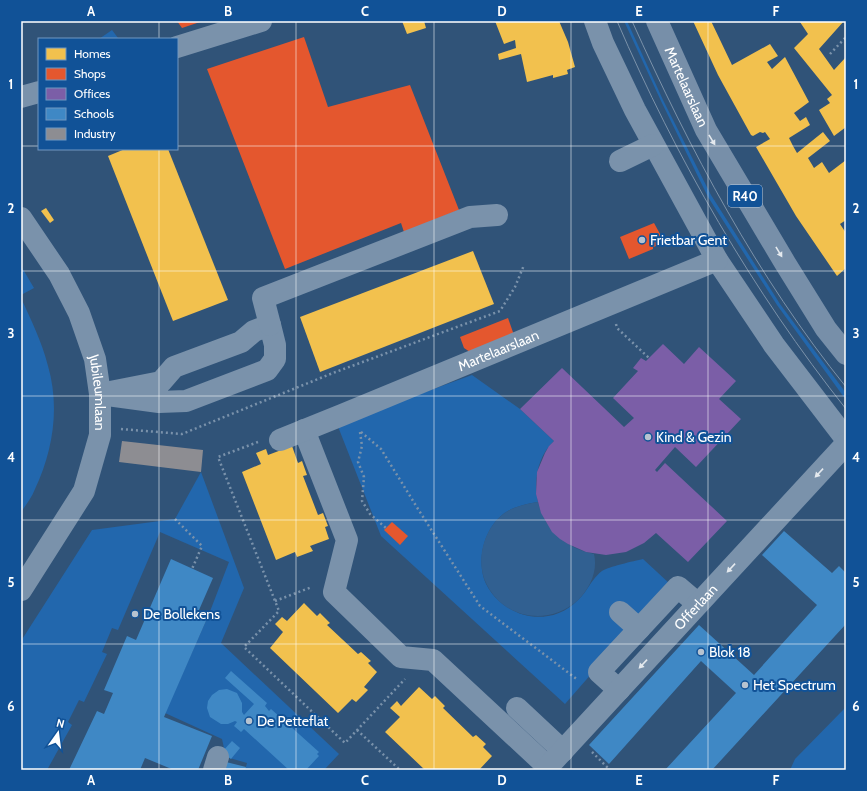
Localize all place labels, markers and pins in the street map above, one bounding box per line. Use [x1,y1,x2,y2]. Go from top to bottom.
place label: Frietbar Gent [650,231,727,249]
marker: Frietbar Gent [637,235,647,245]
place label: Kind & Gezin [656,428,732,446]
marker: Kind & Gezin [643,432,653,442]
place label: De Bollekens [143,605,220,623]
marker: De Bollekens [130,609,140,619]
place label: Blok 18 [709,643,751,661]
marker: Blok 18 [696,647,706,657]
place label: Het Spectrum [753,676,836,694]
marker: Het Spectrum [740,680,750,690]
place label: De Petteflat [257,712,328,730]
marker: De Petteflat [244,716,254,726]

